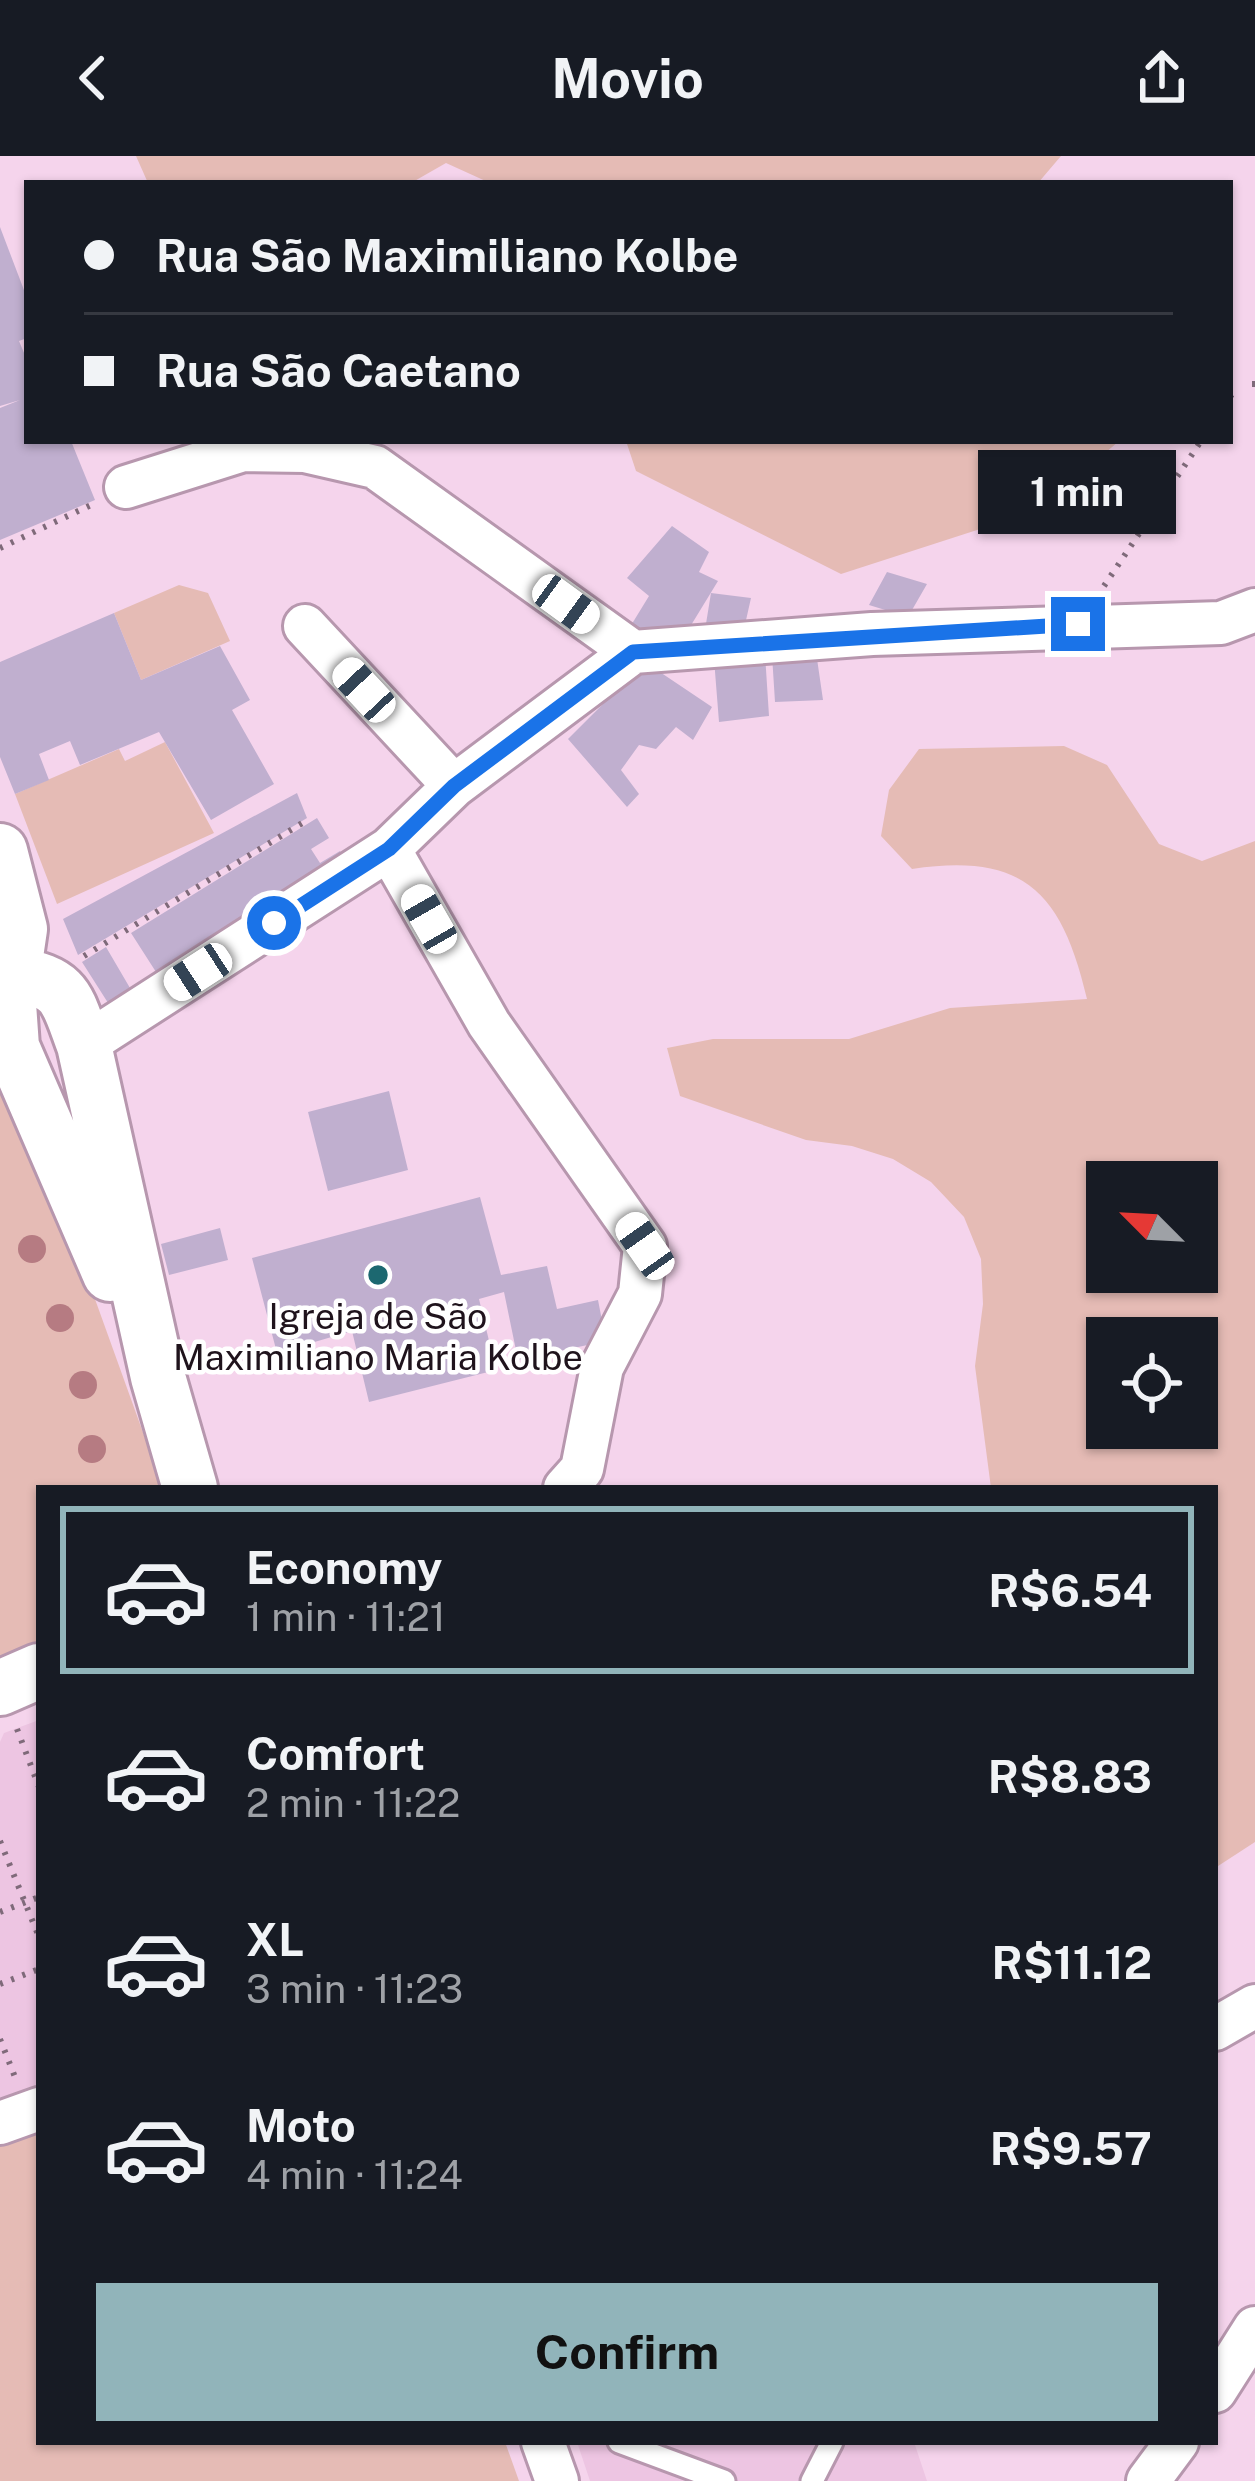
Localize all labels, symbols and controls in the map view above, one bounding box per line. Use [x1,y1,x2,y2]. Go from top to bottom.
icon: back [60,45,126,111]
icon: share [1129,45,1195,111]
text: Movio [551,47,704,110]
text: Rua São Maximiliano Kolbe [156,229,738,282]
text: Rua São Caetano [156,344,521,397]
callout: 1 min [979,450,1177,534]
text: 1 min [1030,469,1124,515]
car [526,568,606,640]
route end [1051,597,1105,651]
car [326,651,402,729]
car [395,879,463,959]
route start [247,896,301,950]
car [158,937,238,1007]
north arrow [1086,1161,1218,1293]
map controls [1086,1161,1218,1449]
car [610,1206,680,1286]
marker: Igreja de São Maximiliano Maria Kolbe [365,1262,391,1288]
place label: Igreja de São Maximiliano Maria Kolbe [173,1295,583,1378]
button: locate [1086,1317,1218,1449]
icon: car [102,1536,210,1644]
text: Economy [246,1541,442,1594]
text: R$6.54 [988,1564,1152,1617]
text: 1 min · 11:21 [246,1594,446,1640]
icon: car [102,1722,210,1830]
text: Comfort [246,1727,425,1780]
text: R$8.83 [988,1750,1152,1803]
text: 2 min · 11:22 [246,1780,460,1826]
icon: car [102,1908,210,2016]
text: XL [246,1913,304,1966]
text: R$11.12 [992,1936,1152,1989]
text: 3 min · 11:23 [246,1966,463,2012]
icon: car [102,2094,210,2202]
text: Moto [246,2099,356,2152]
text: R$9.57 [990,2122,1152,2175]
text: 4 min · 11:24 [246,2152,463,2198]
button: Confirm [96,2283,1158,2421]

